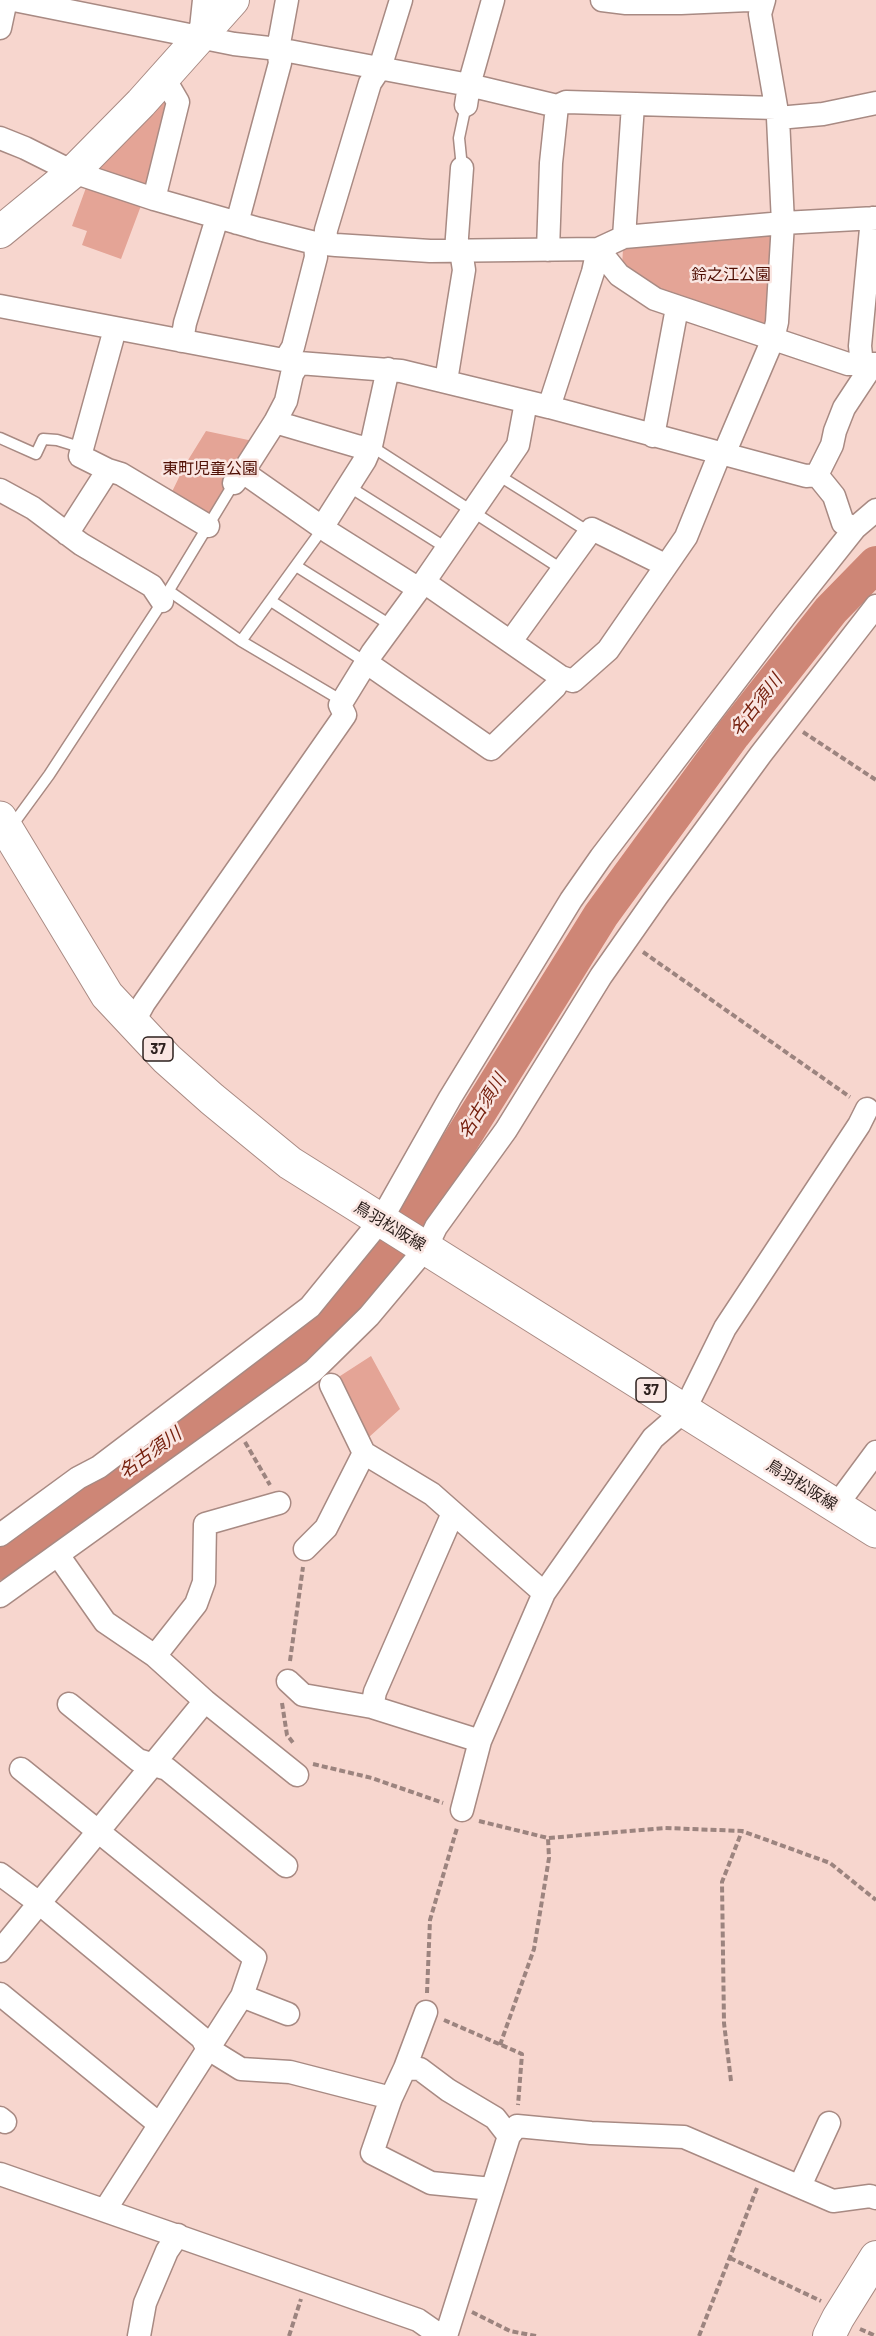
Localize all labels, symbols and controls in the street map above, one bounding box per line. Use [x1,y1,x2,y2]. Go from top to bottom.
park label: 鈴之江公園 [691,265,771,285]
park label: 東町児童公園 [162,459,258,479]
water label: 名古須川 [725,670,787,740]
road number: 37 [143,1037,173,1061]
water label: 名古須川 [454,1070,510,1142]
street label: 鳥羽松阪線 [351,1197,429,1255]
road number: 37 [636,1378,666,1402]
water label: 名古須川 [115,1423,185,1483]
street label: 鳥羽松阪線 [763,1456,841,1514]

